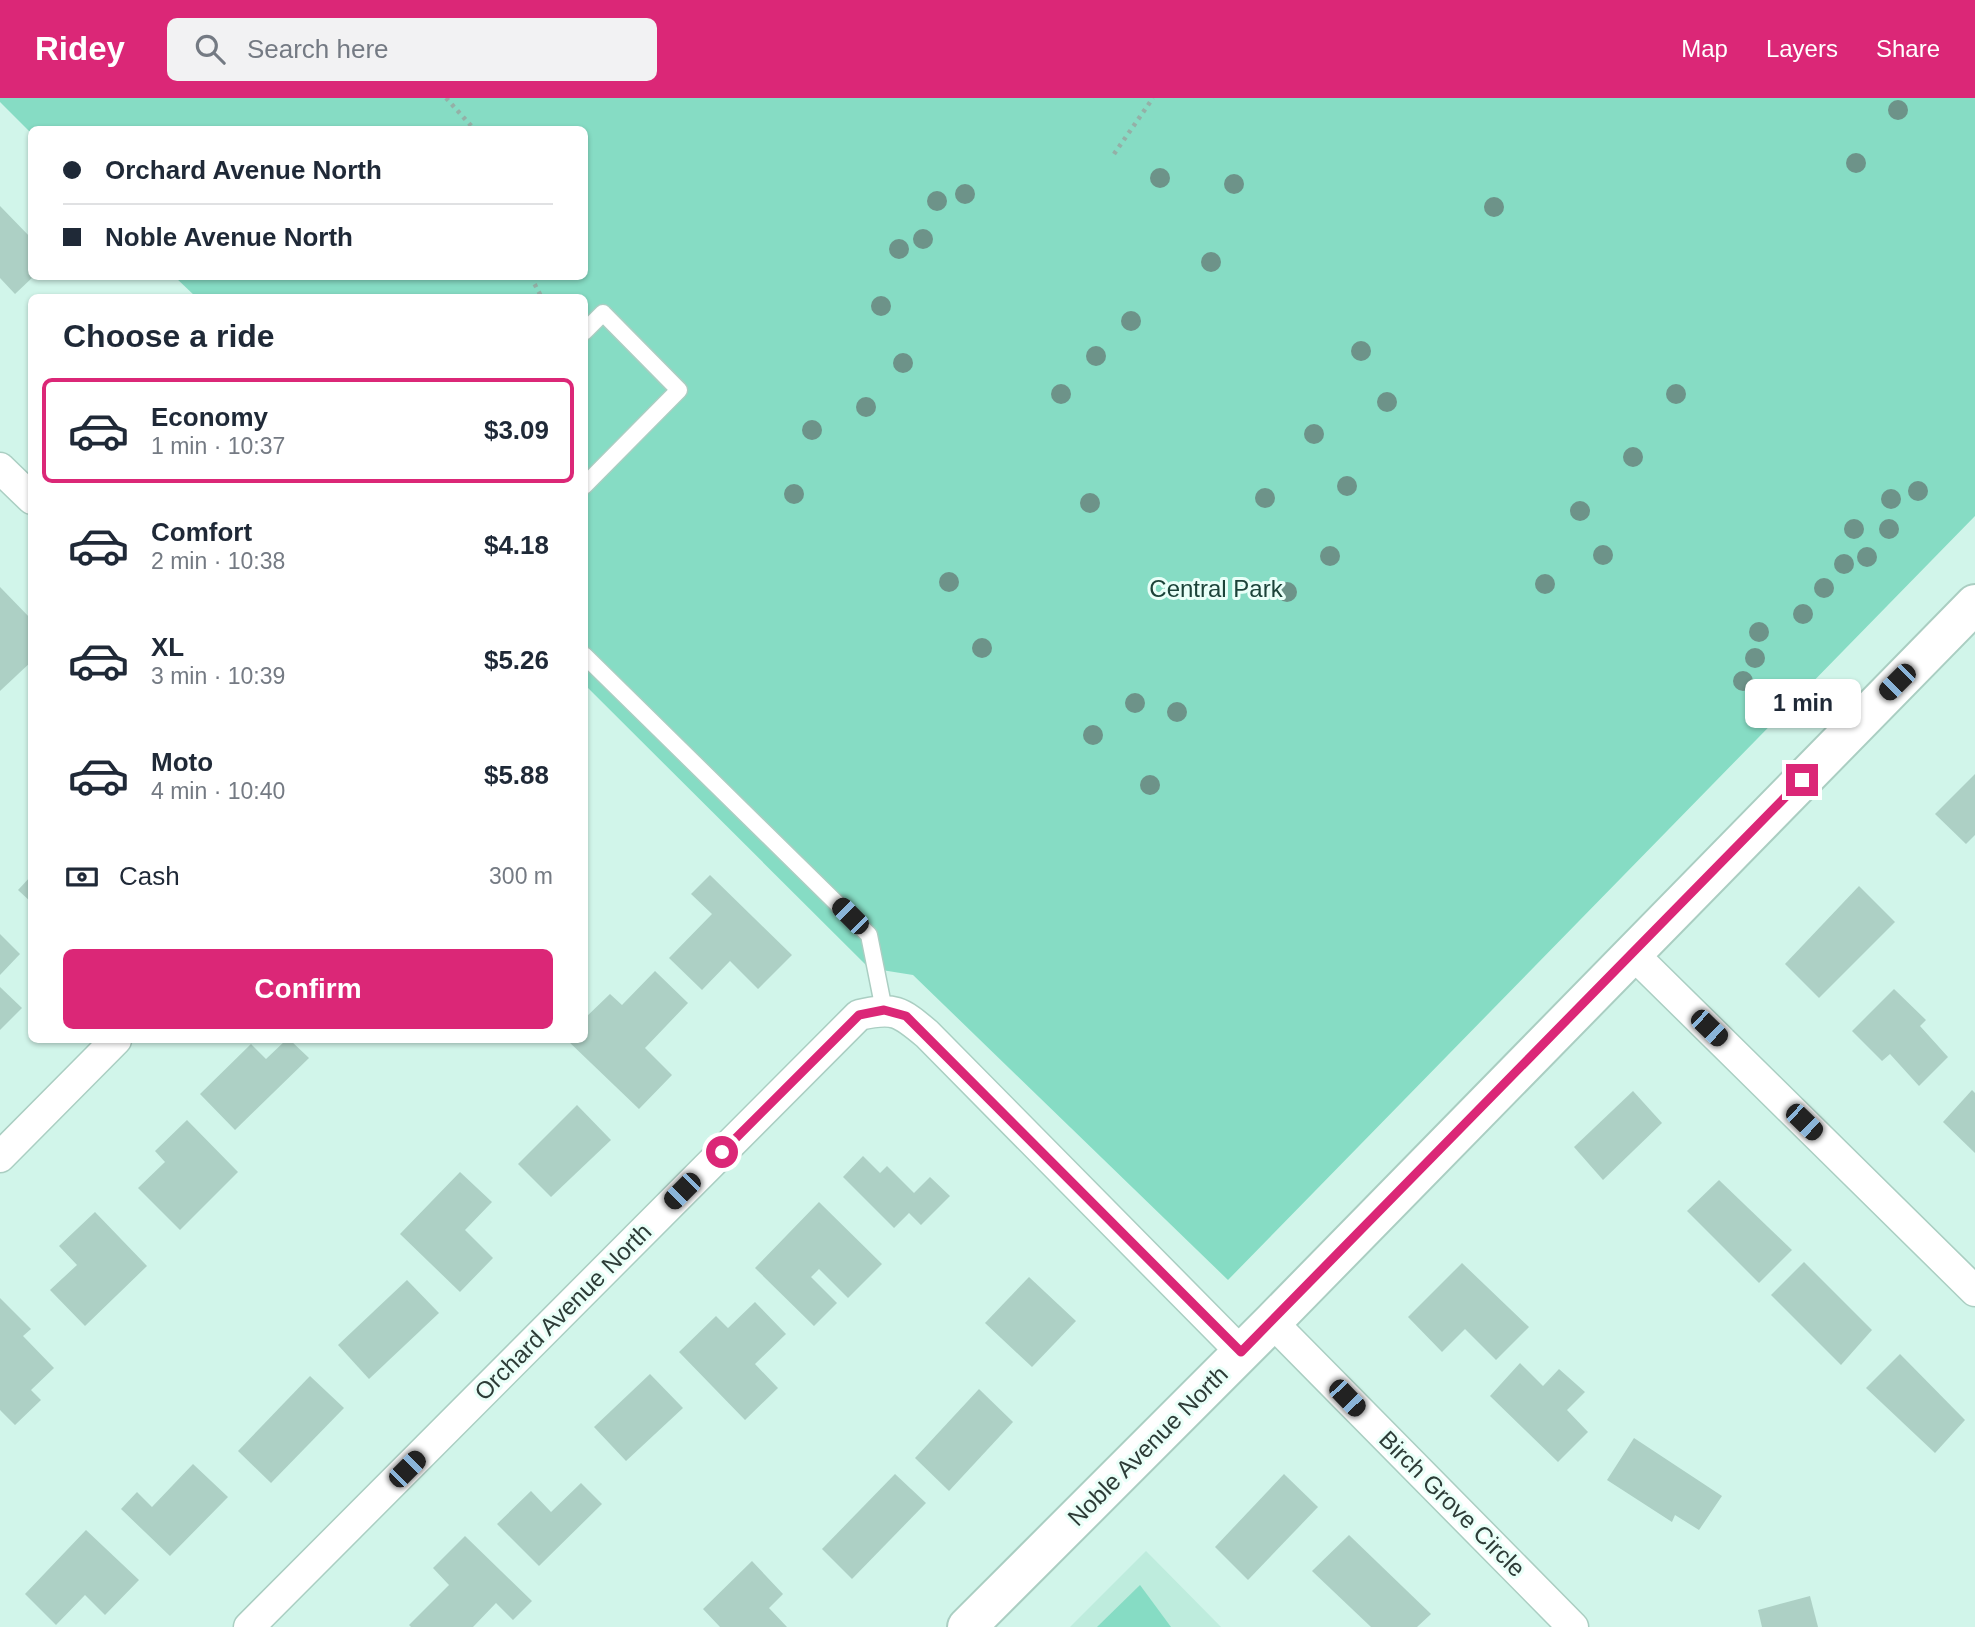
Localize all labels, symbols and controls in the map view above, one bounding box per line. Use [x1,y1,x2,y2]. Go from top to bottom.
search box [167,18,657,81]
text: Ridey [35,30,125,67]
icon: search [191,30,229,68]
text: Search here [247,34,389,64]
text: Map [1681,35,1728,62]
text: Layers [1766,35,1838,62]
text: Share [1876,35,1940,62]
text: Orchard Avenue North [105,155,382,185]
text: Noble Avenue North [105,222,353,252]
text: Choose a ride [63,318,275,354]
icon: car [67,399,130,462]
text: Economy [151,402,268,432]
text: $3.09 [484,415,549,445]
text: 1 min · 10:37 [151,433,285,459]
icon: car [67,514,130,577]
text: Comfort [151,517,252,547]
text: $4.18 [484,530,549,560]
text: 2 min · 10:38 [151,548,285,574]
park label: Central Park [1149,575,1284,602]
icon: car [67,629,130,692]
text: XL [151,632,184,662]
text: $5.26 [484,645,549,675]
car [1875,660,1920,704]
text: 3 min · 10:39 [151,663,285,689]
callout: 1 min [1744,678,1860,728]
text: 1 min [1773,690,1833,716]
icon: car [67,744,130,807]
text: Moto [151,747,213,777]
text: $5.88 [484,760,549,790]
route end [1786,764,1818,796]
text: 4 min · 10:40 [151,778,285,804]
icon: cash [63,858,101,896]
text: Cash [119,861,180,891]
text: 300 m [489,863,553,889]
car [828,894,873,938]
button: Confirm [63,949,553,1029]
car [1687,1006,1732,1050]
car [1782,1100,1827,1144]
route start [706,1136,738,1168]
car [660,1169,705,1213]
street label: Orchard Avenue North [469,1218,656,1405]
street label: Noble Avenue North [1062,1360,1233,1531]
car [1325,1376,1370,1420]
street label: Birch Grove Circle [1374,1425,1531,1582]
car [385,1447,430,1491]

